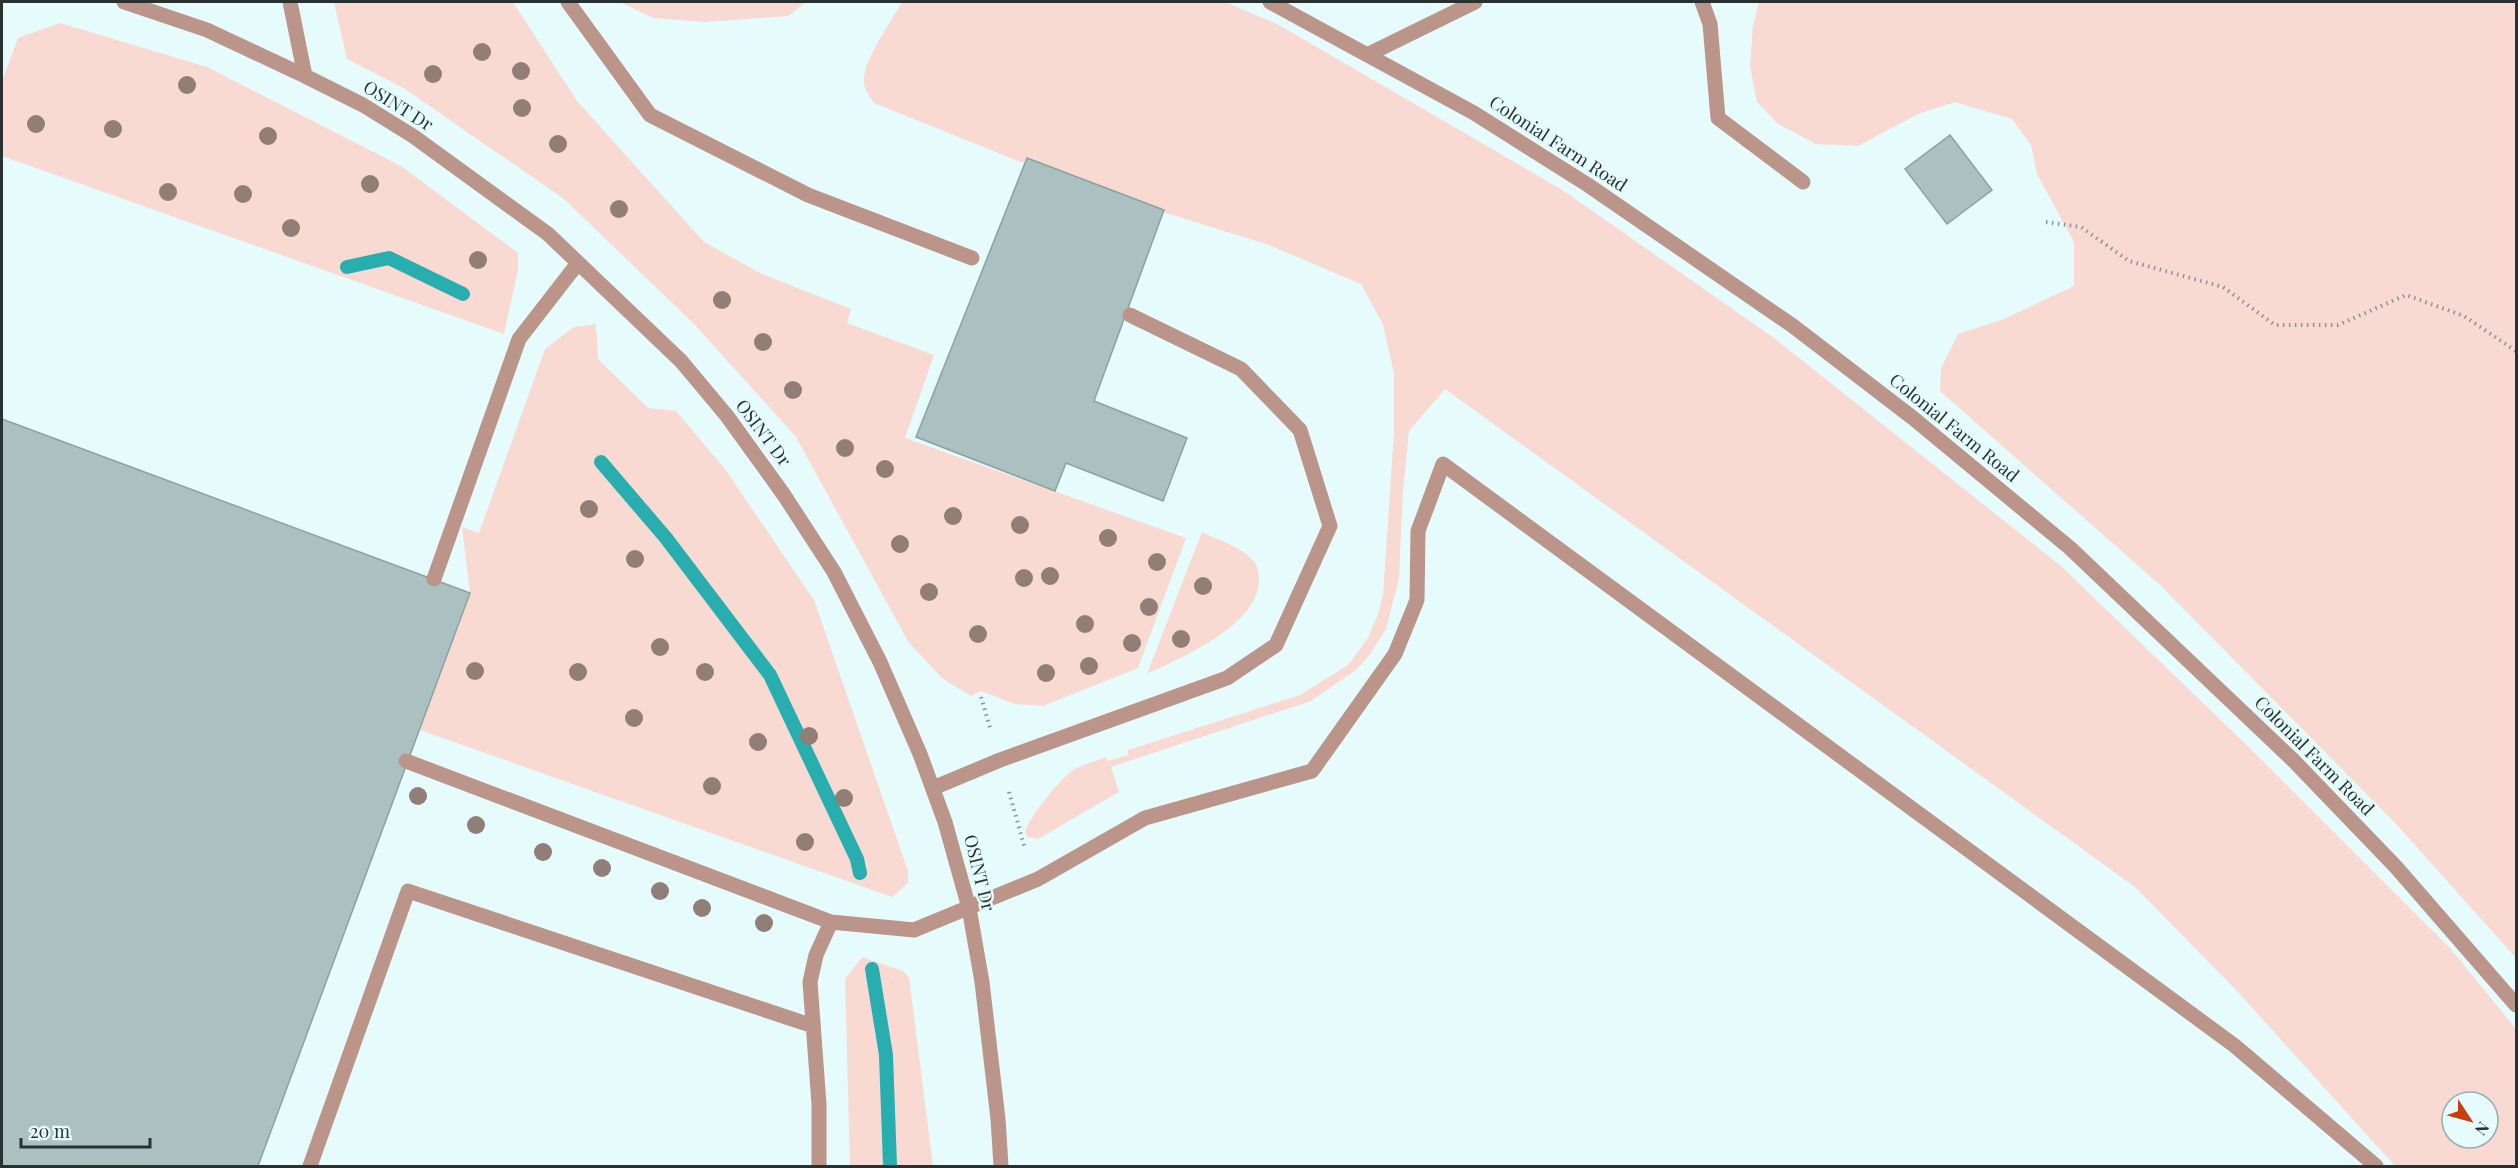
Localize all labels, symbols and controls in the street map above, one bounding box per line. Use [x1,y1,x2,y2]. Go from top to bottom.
street label: OSINT Dr [359,74,438,136]
street label: Colonial Farm Road [1485,90,1633,197]
street label: Colonial Farm Road [1885,368,2025,487]
street label: OSINT Dr [731,394,797,471]
street label: Colonial Farm Road [2250,690,2380,821]
street label: OSINT Dr [959,832,1001,914]
north arrow [2440,1090,2500,1150]
scale bar [21,1111,150,1149]
text: N [2470,1118,2494,1140]
text: 20 m [30,1119,70,1143]

